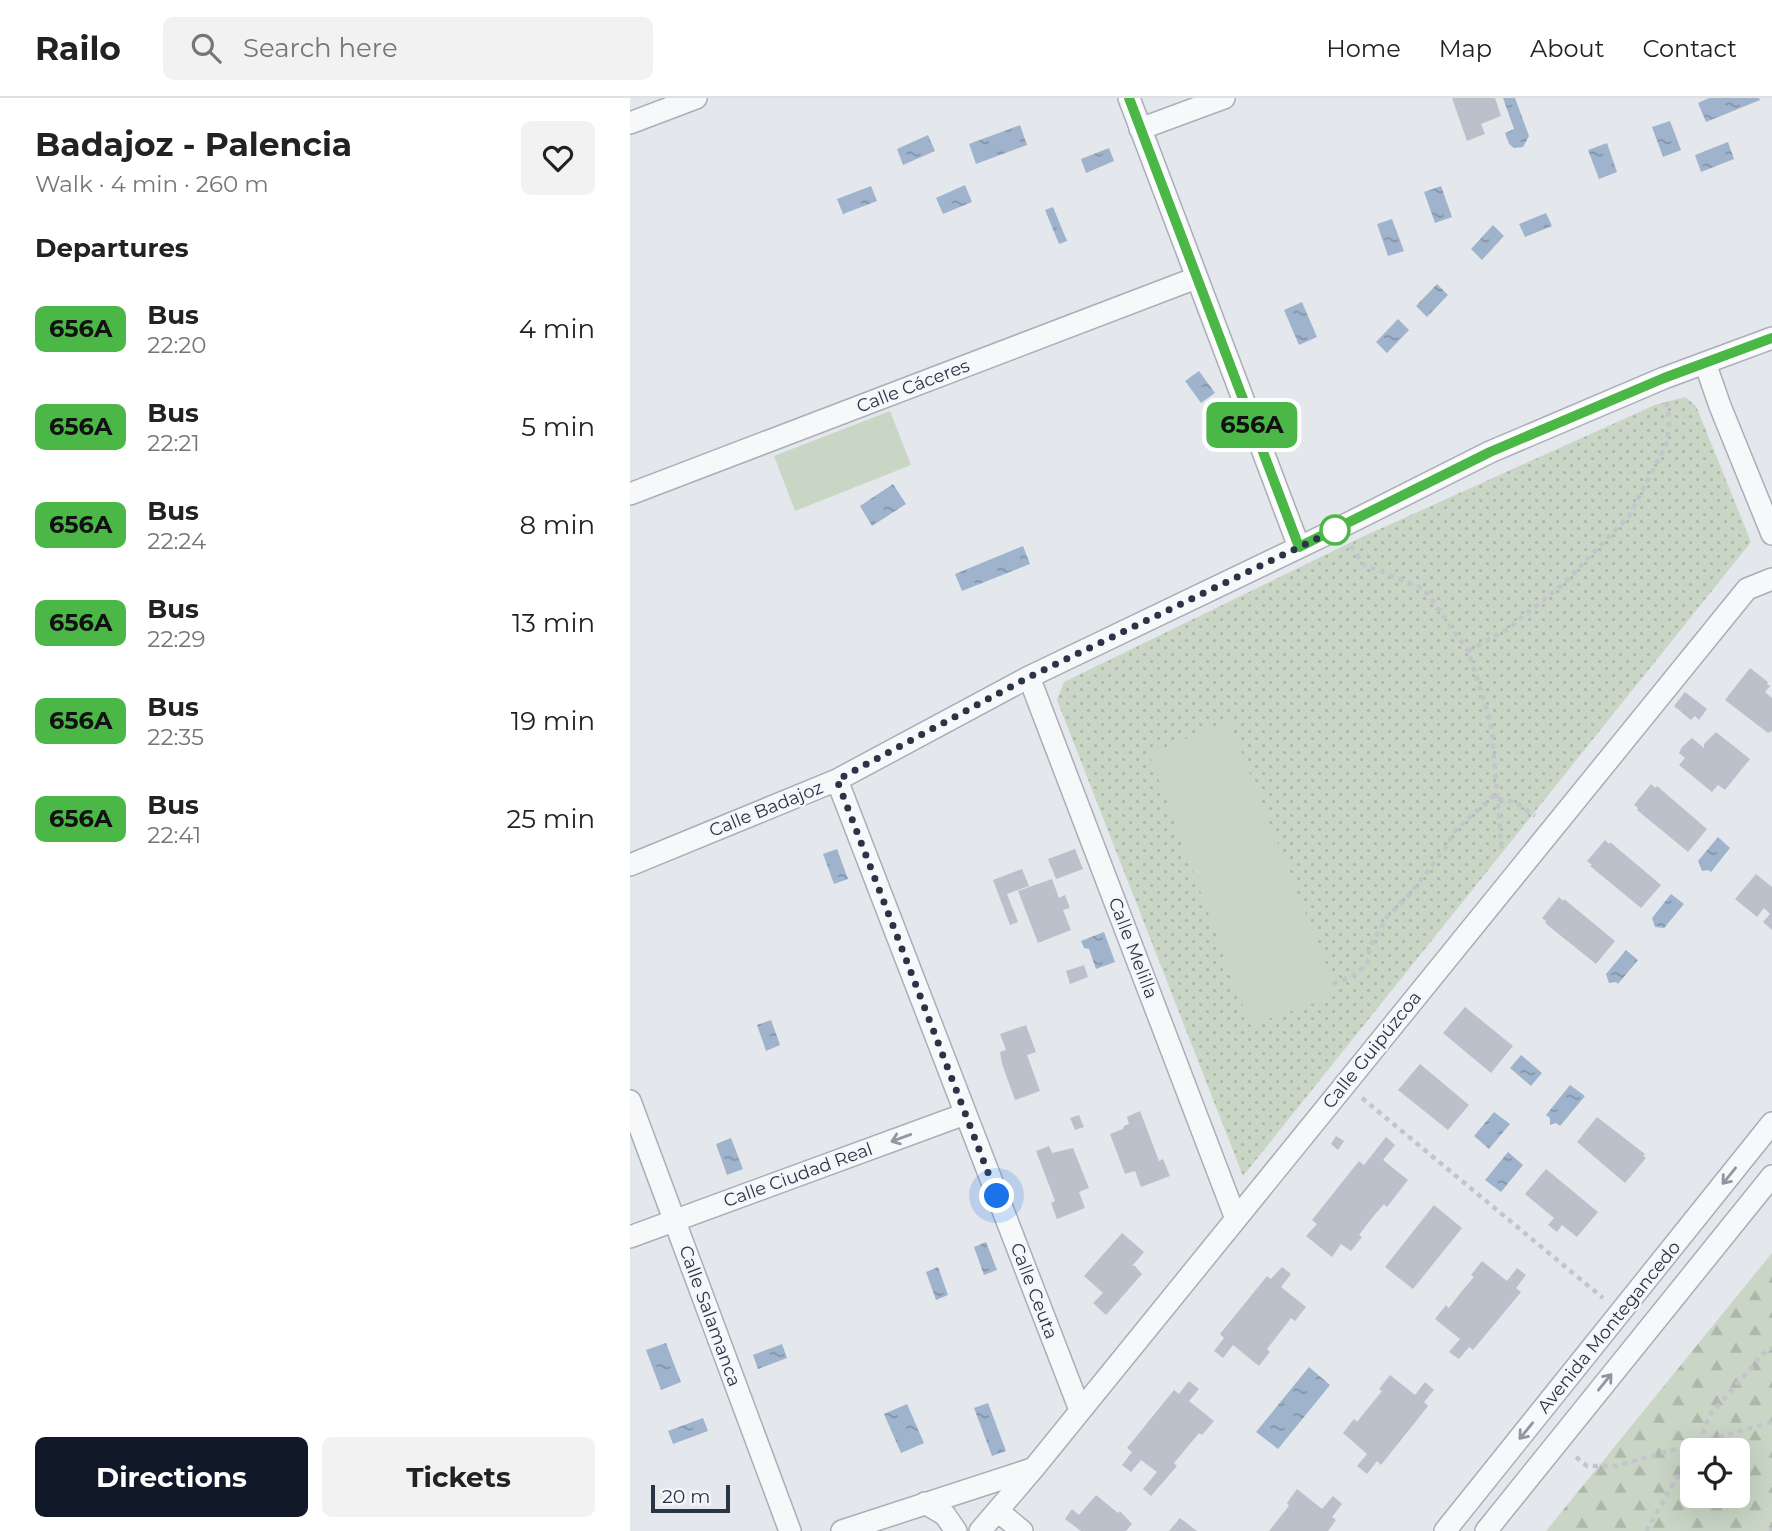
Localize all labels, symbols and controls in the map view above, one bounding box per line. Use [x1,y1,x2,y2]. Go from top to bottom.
search box [163,17,653,80]
text: Railo [35,28,121,68]
icon: search [187,29,225,67]
text: Search here [243,32,398,64]
text: Home [1326,34,1401,63]
text: Map [1439,34,1492,63]
text: About [1530,34,1604,63]
text: Contact [1642,34,1737,63]
button: heart [521,121,595,195]
text: Badajoz - Palencia [35,124,352,164]
text: Walk · 4 min · 260 m [35,170,269,198]
text: Departures [35,232,189,264]
text: Bus [147,299,199,331]
text: 4 min [519,313,595,345]
text: 656A [49,314,112,343]
text: 22:20 [147,331,207,359]
street label: Calle Cáceres [853,354,973,418]
text: Bus [147,397,199,429]
line badge: 656A [1203,402,1301,448]
text: 656A [1220,410,1284,439]
text: 5 min [521,411,595,443]
text: 656A [49,412,112,441]
text: 22:21 [147,429,200,457]
text: Bus [147,495,199,527]
text: 8 min [519,509,595,541]
text: 656A [49,510,112,539]
unlabelled marker [1320,515,1350,545]
text: 22:24 [147,527,206,555]
text: Bus [147,593,199,625]
text: 13 min [512,607,595,639]
text: 656A [49,608,112,637]
text: 22:29 [147,625,205,653]
text: Bus [147,691,199,723]
text: 19 min [511,705,595,737]
text: 656A [49,706,112,735]
text: 22:35 [147,723,204,751]
street label: Calle Badajoz [706,776,826,842]
text: Bus [147,789,199,821]
text: 25 min [507,803,595,835]
text: 656A [49,804,112,833]
text: 22:41 [147,821,201,849]
street label: Calle Melilla [1104,894,1162,1002]
street label: Calle Guipúzcoa [1318,987,1426,1113]
one-way arrow [890,1132,912,1145]
street label: Calle Ciudad Real [720,1138,876,1212]
one-way arrow [1722,1167,1737,1185]
your location [979,1178,1014,1213]
street label: Avenida Montegancedo [1533,1236,1685,1418]
street label: Calle Ceuta [1006,1240,1062,1342]
street label: Calle Salamanca [674,1243,746,1389]
one-way arrow [1597,1374,1613,1392]
one-way arrow [1518,1421,1534,1439]
button: Directions [35,1437,308,1517]
button: Tickets [322,1437,595,1517]
map controls [1680,1438,1750,1508]
button: locate [1680,1438,1750,1508]
scale bar [651,1482,730,1514]
text: 20 m [662,1485,710,1508]

